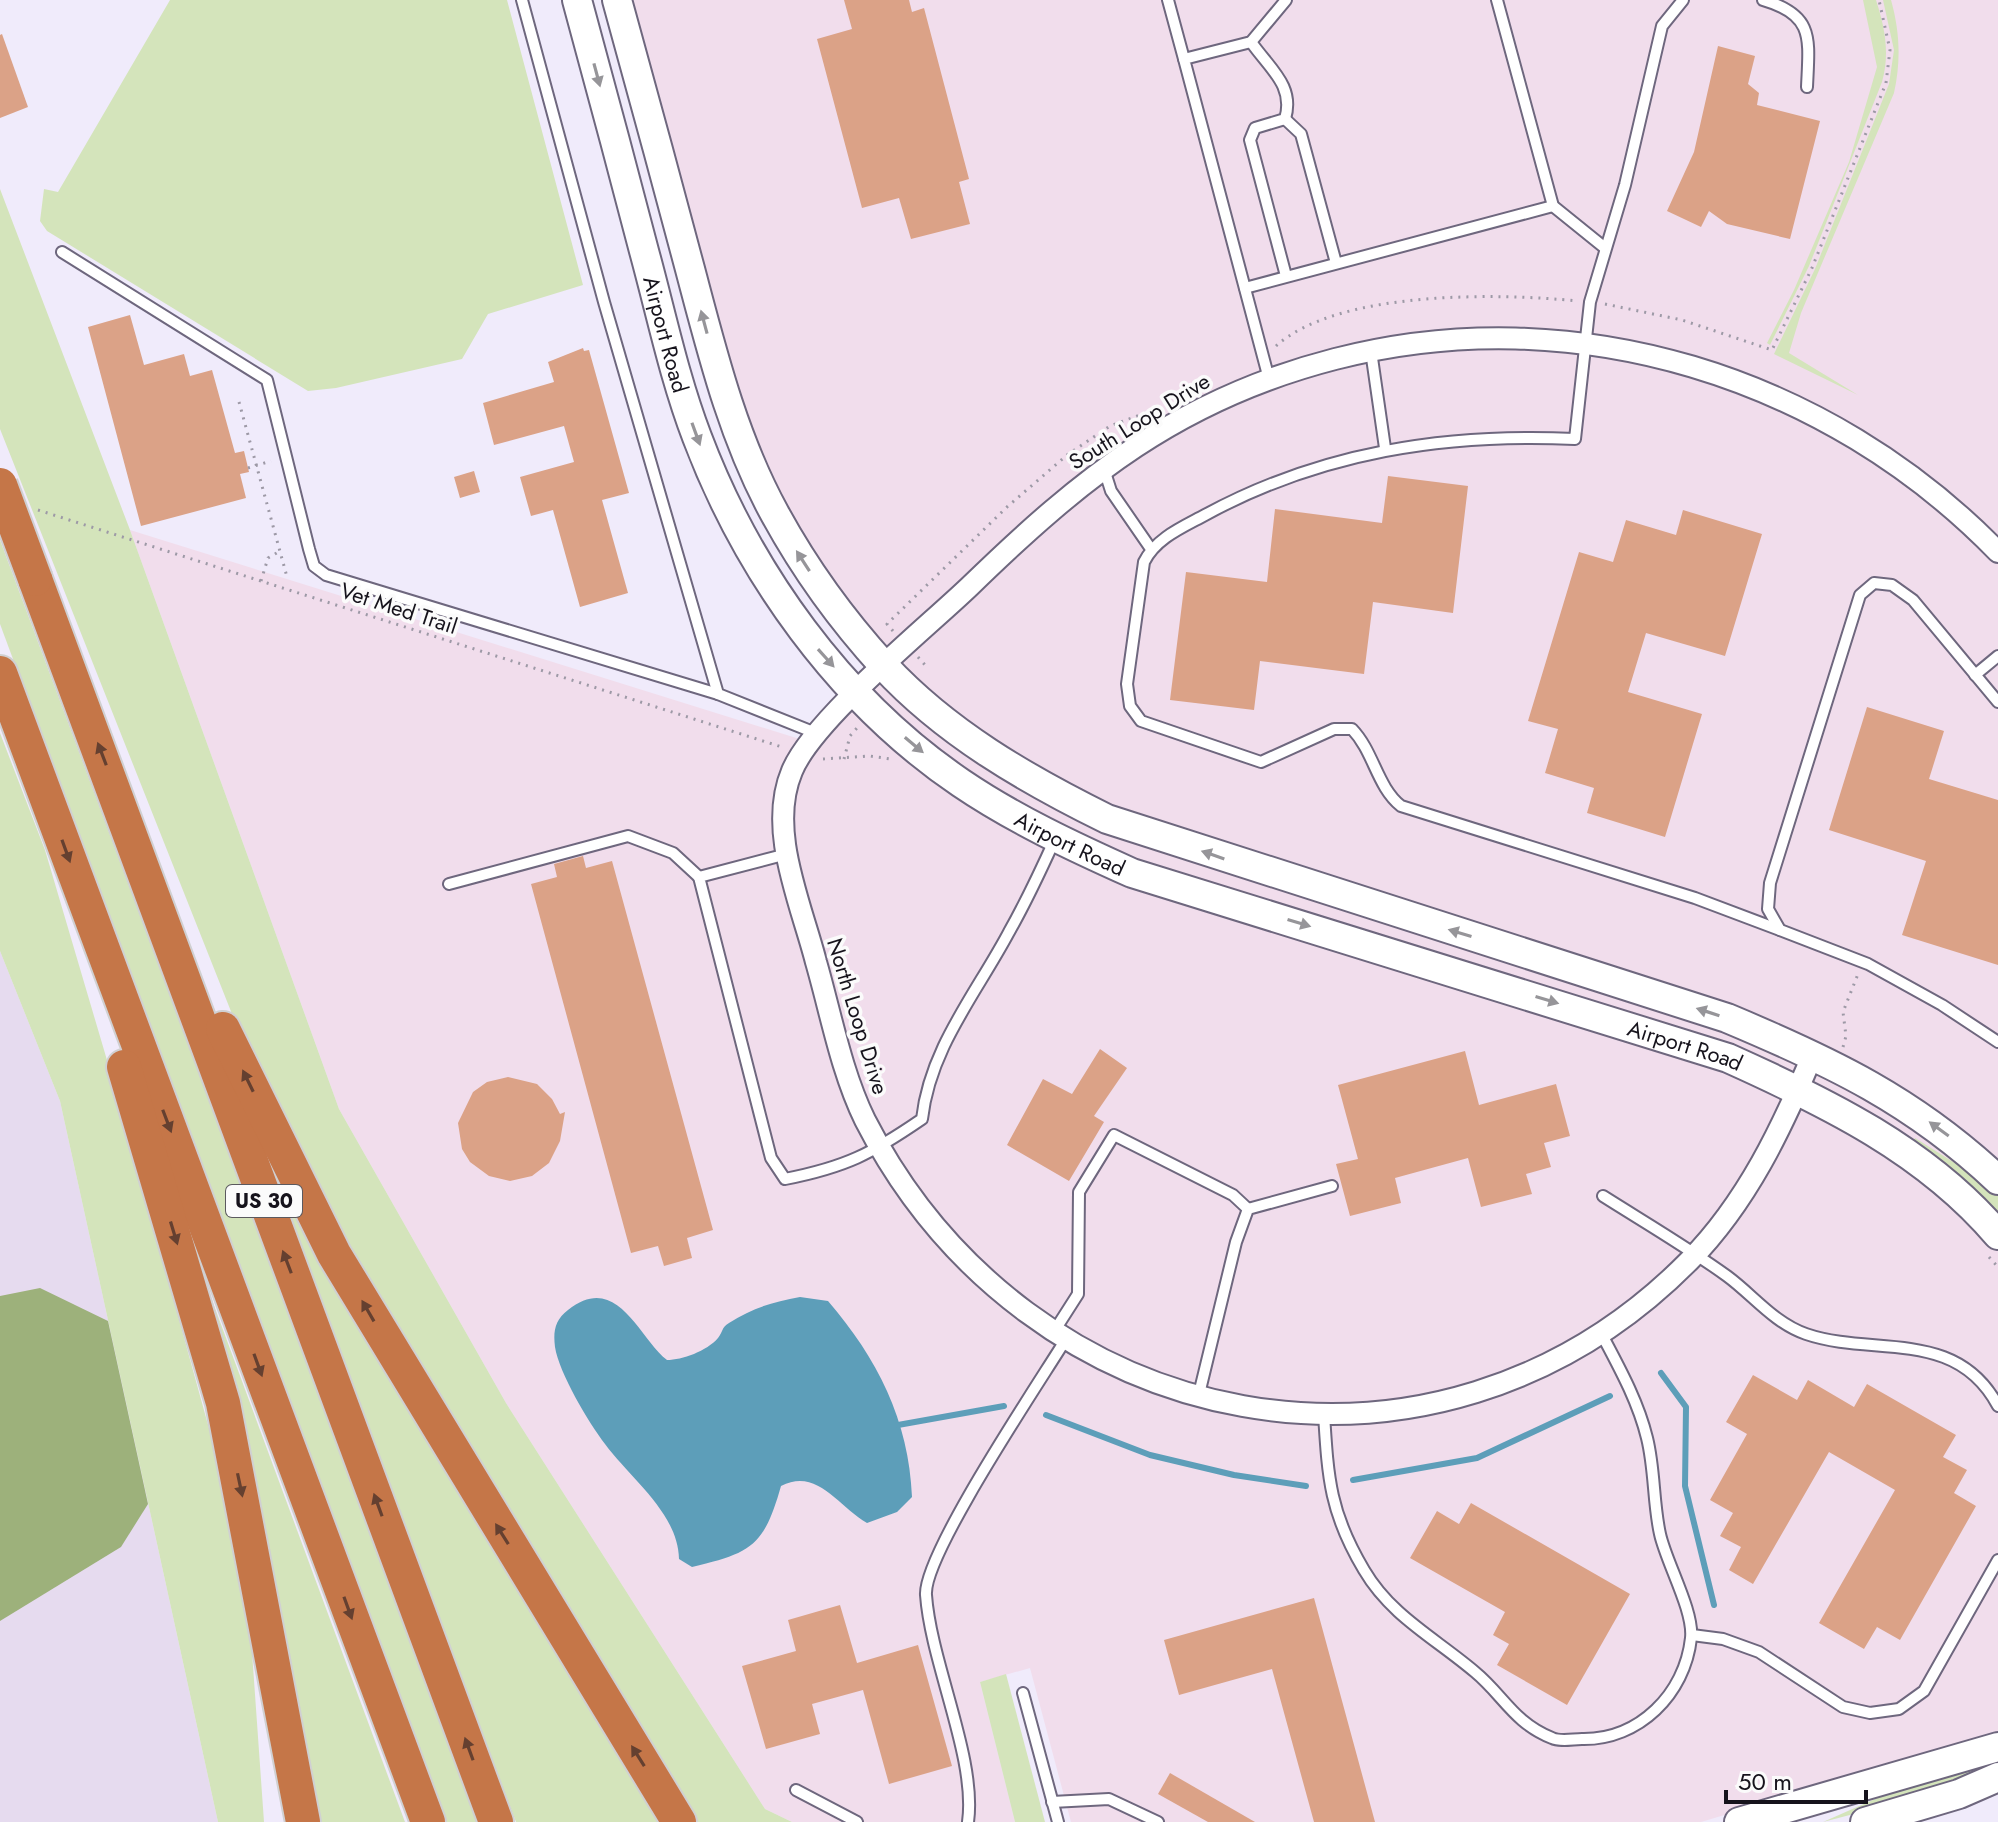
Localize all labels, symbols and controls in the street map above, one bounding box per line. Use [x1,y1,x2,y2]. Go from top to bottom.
one-way arrow [592,63,604,88]
street label: Airport Road [635,273,697,397]
one-way arrow [698,309,710,334]
street label: South Loop Drive [1062,365,1216,477]
one-way arrow [690,422,703,446]
one-way arrow [797,550,811,572]
street label: Vet Med Trail [336,574,462,642]
one-way arrow [816,648,834,667]
one-way arrow [903,736,923,753]
one-way arrow [95,742,108,766]
street label: Airport Road [1009,803,1130,884]
one-way arrow [60,840,73,864]
one-way arrow [1200,848,1224,860]
one-way arrow [1287,917,1311,930]
one-way arrow [1448,927,1472,939]
street label: North Loop Drive [819,934,897,1098]
one-way arrow [1535,994,1559,1007]
one-way arrow [1696,1005,1720,1018]
street label: Airport Road [1624,1012,1748,1079]
one-way arrow [241,1069,255,1092]
one-way arrow [161,1109,174,1133]
one-way arrow [1928,1121,1950,1137]
road number: US 30 [226,1185,302,1217]
one-way arrow [169,1222,181,1246]
one-way arrow [280,1250,293,1274]
one-way arrow [361,1300,375,1322]
one-way arrow [252,1353,265,1377]
one-way arrow [234,1472,247,1497]
one-way arrow [371,1493,384,1517]
one-way arrow [495,1523,509,1545]
one-way arrow [342,1596,355,1620]
one-way arrow [462,1737,475,1761]
one-way arrow [631,1745,645,1767]
scale bar [1726,1754,1866,1804]
text: 50 m [1738,1764,1792,1799]

